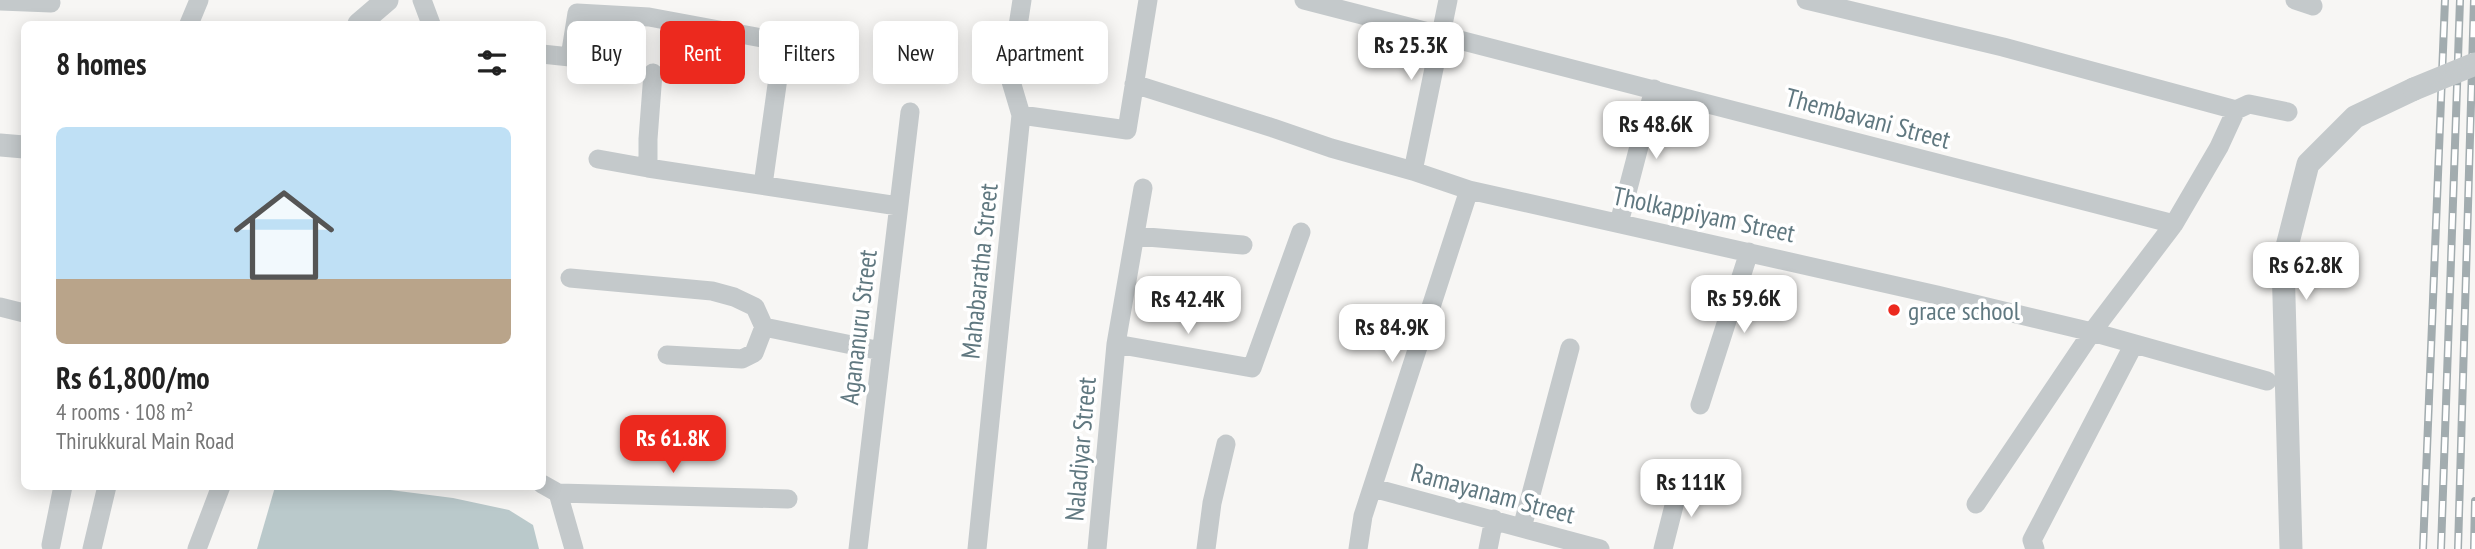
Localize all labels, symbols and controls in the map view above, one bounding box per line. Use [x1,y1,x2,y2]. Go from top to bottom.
chip: Buy [567,21,646,84]
chip: Rent [660,21,745,84]
chip: Filters [759,21,859,84]
chip: New [873,21,958,84]
chip: Apartment [972,21,1108,84]
pin: Rs 25.3K [1339,22,1483,82]
text: Rs 25.3K [1374,30,1448,59]
text: 8 homes [56,44,147,83]
icon: filters [473,44,511,82]
street label: Thembavani Street [1782,80,1954,156]
pin: Rs 48.6K [1584,102,1728,161]
text: Rs 48.6K [1619,109,1693,138]
icon: home [221,172,347,298]
street label: Tholkappiyam Street [1610,179,1798,249]
street label: Mahabaratha Street [953,182,1005,360]
pin: Rs 62.8K [2234,243,2378,302]
street label: Agananuru Street [832,248,884,406]
text: Rs 62.8K [2269,250,2343,279]
pin: Rs 42.4K [1116,276,1260,336]
pin: Rs 59.6K [1672,276,1816,335]
text: Rs 59.6K [1707,283,1781,312]
text: Rs 42.4K [1151,284,1225,313]
place label: grace school [1908,294,2020,327]
marker: grace school [1886,302,1902,318]
pin: Rs 84.9K [1320,304,1464,364]
text: Rs 84.9K [1355,312,1429,341]
text: Rs 61,800/mo [56,358,210,397]
street label: Naladiyar Street [1057,376,1103,522]
text: 4 rooms · 108 m² [56,397,193,426]
pin: Rs 61.8K [601,416,745,475]
text: Rs 61.8K [636,423,710,452]
text: Thirukkural Main Road [56,426,234,455]
street label: Ramayanam Street [1407,455,1579,531]
pin: Rs 111K [1626,460,1756,519]
text: Rs 111K [1656,467,1726,496]

